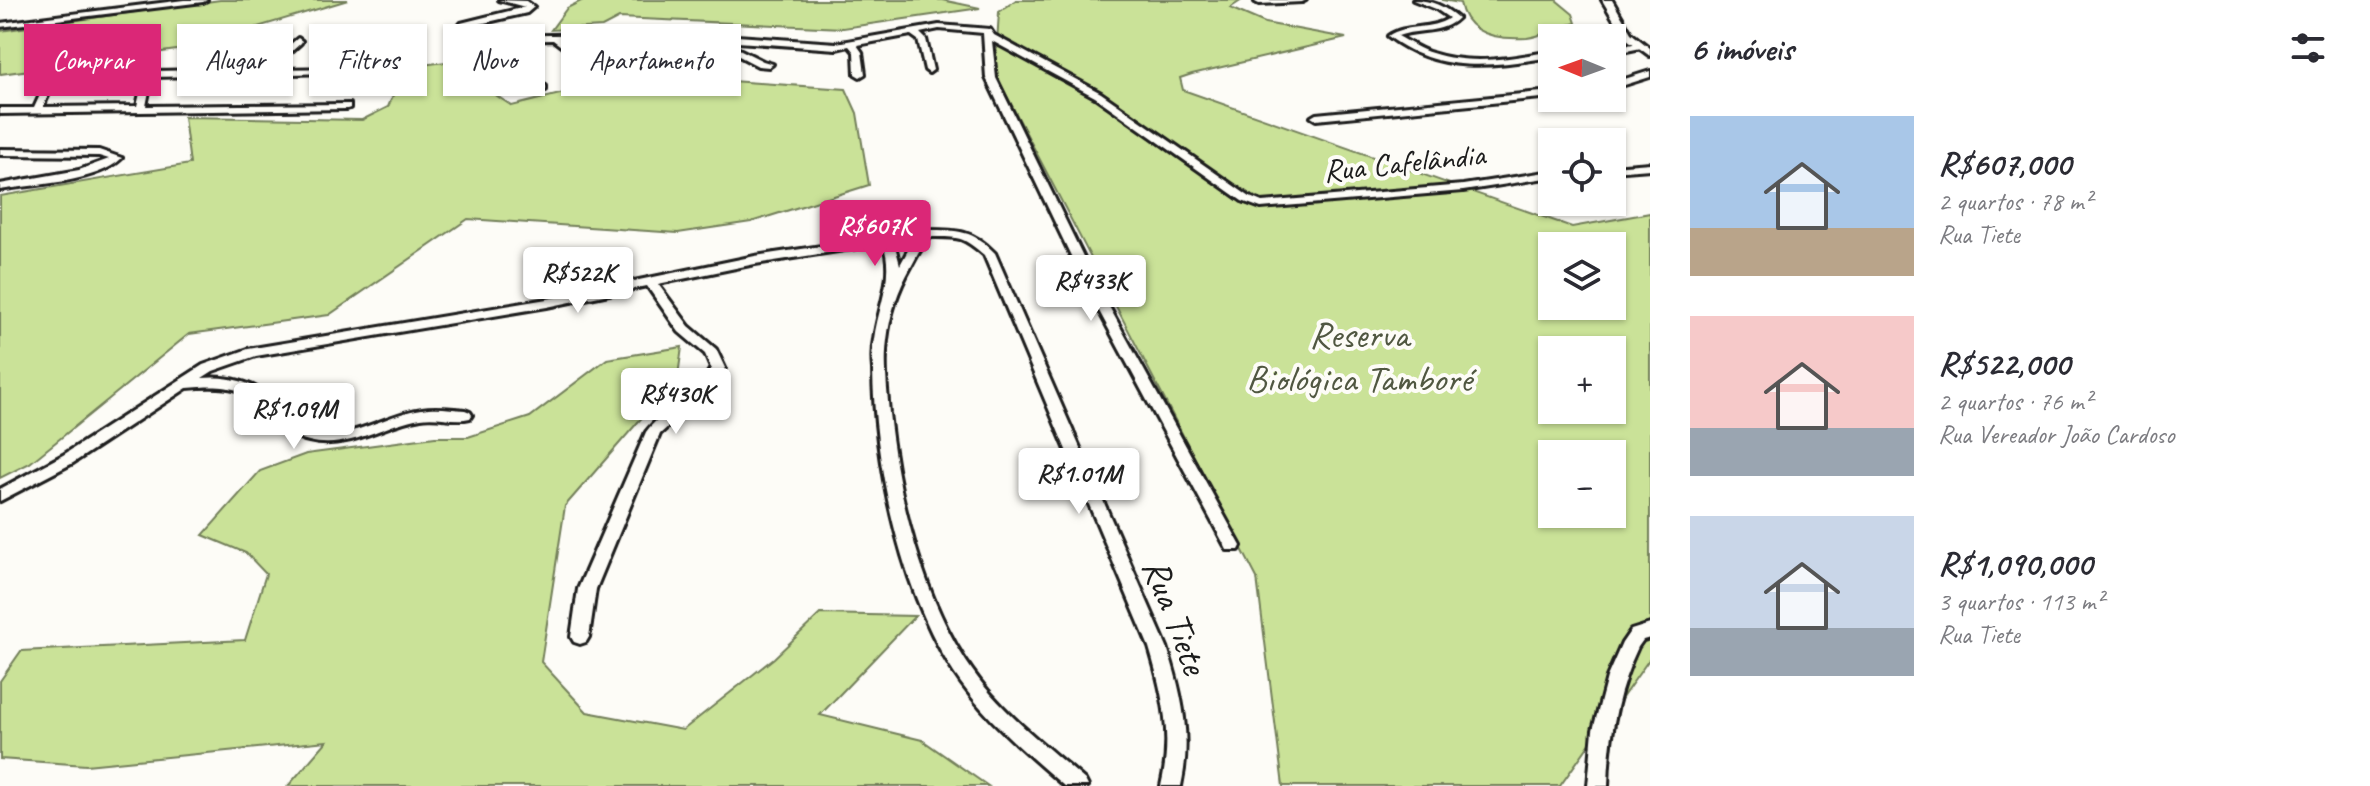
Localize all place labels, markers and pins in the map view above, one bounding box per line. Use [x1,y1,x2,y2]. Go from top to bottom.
pin: R$607K [810,200,940,268]
pin: R$522K [513,247,643,315]
pin: R$433K [1026,255,1156,323]
pin: R$430K [611,368,741,436]
pin: R$1.09M [220,383,368,451]
pin: R$1.01M [1005,448,1153,516]

